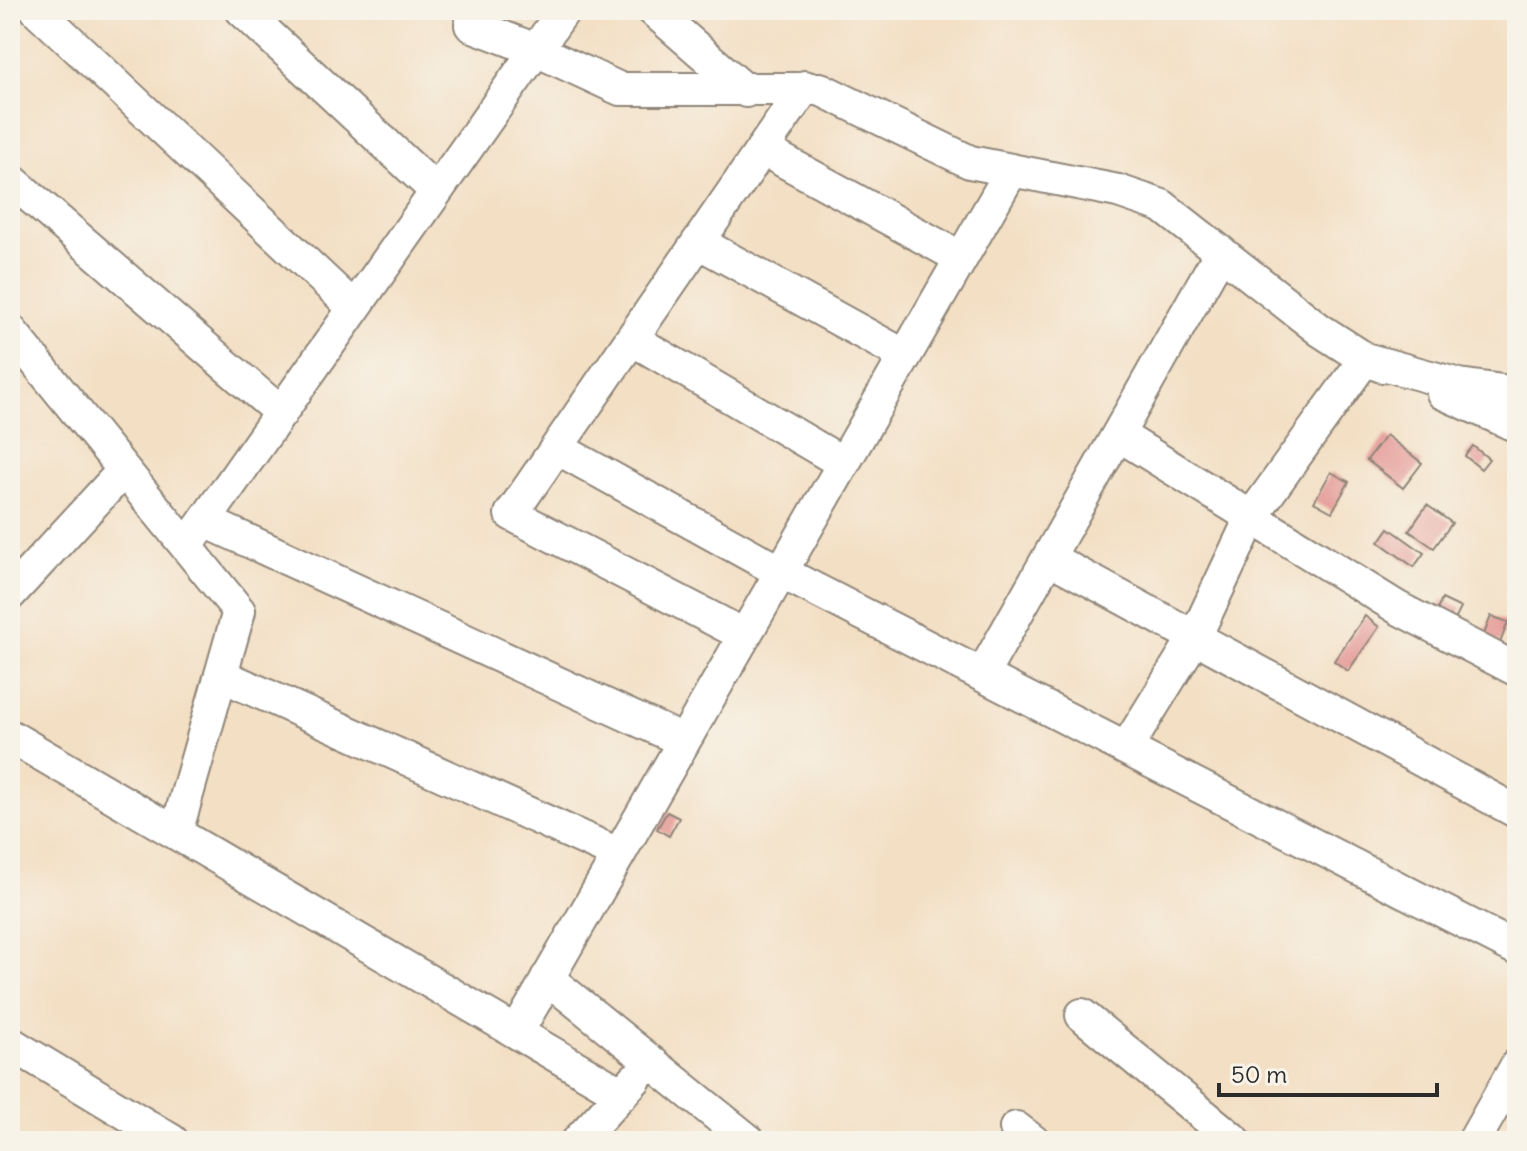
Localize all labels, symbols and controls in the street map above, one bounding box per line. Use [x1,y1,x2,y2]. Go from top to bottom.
scale bar [1219,1047,1437,1097]
text: 50 m [1231,1059,1287,1089]

